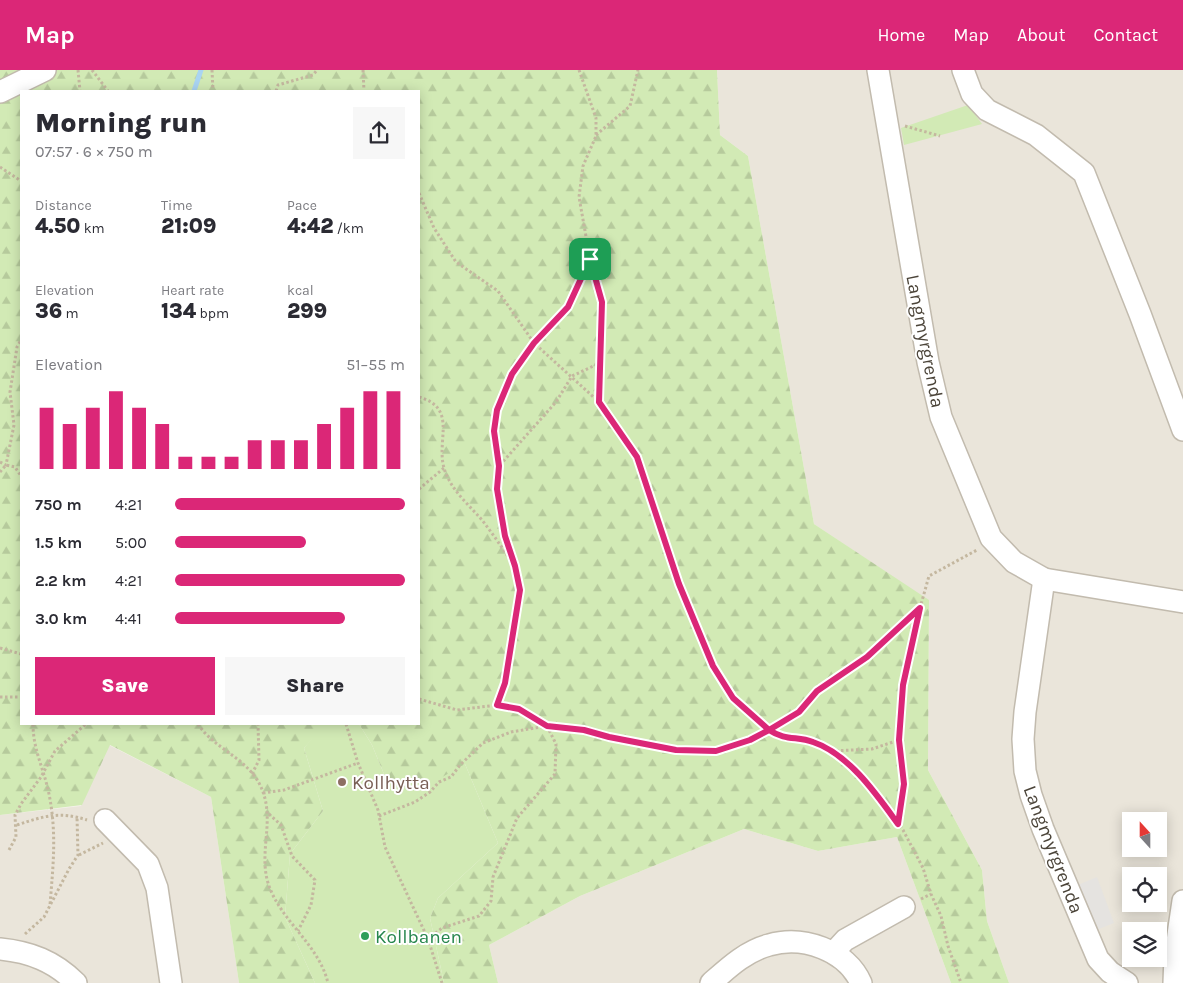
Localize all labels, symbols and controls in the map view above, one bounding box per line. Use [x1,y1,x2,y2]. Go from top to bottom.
text: Map [25,21,75,49]
text: Home [877,24,925,46]
text: Map [953,24,989,46]
text: About [1017,24,1066,46]
text: Contact [1094,24,1158,46]
text: Morning run [35,106,207,139]
button: share [353,107,405,159]
text: 07:57 · 6 × 750 m [35,142,153,161]
text: Distance [35,197,92,214]
text: Time [161,197,192,214]
text: Pace [287,197,317,214]
text: 4.50 [35,214,80,238]
text: 21:09 [161,214,216,238]
text: 4:42 [287,214,333,238]
text: km [80,220,105,237]
text: /km [333,220,364,237]
pin [569,238,611,280]
icon: arrive [576,245,604,273]
street label: Langmyrgrenda [901,273,949,410]
text: Elevation [35,282,94,299]
text: Heart rate [161,282,224,299]
text: kcal [287,282,314,299]
text: 36 [35,299,62,323]
text: 134 [161,299,196,323]
text: 299 [287,299,327,323]
text: m [62,305,79,322]
text: bpm [196,305,229,322]
text: Elevation [35,355,103,374]
text: 51–55 m [346,355,405,374]
text: 750 m [35,495,82,514]
text: 4:21 [115,495,142,514]
text: 1.5 km [35,533,82,552]
text: 5:00 [115,533,147,552]
text: 2.2 km [35,571,87,590]
text: 4:21 [115,571,142,590]
text: 3.0 km [35,609,87,628]
text: 4:41 [115,609,142,628]
button: Save [35,657,215,715]
button: Share [225,657,405,715]
place label: Kollhytta [352,772,430,794]
marker: Kollhytta [336,776,348,788]
street label: Langmyrgrenda [1019,782,1088,916]
north arrow [1122,812,1168,858]
map controls [1122,812,1167,967]
button: locate [1122,867,1167,912]
button: layers [1122,922,1167,967]
place label: Kollbanen [375,926,462,948]
marker: Kollbanen [359,930,371,942]

